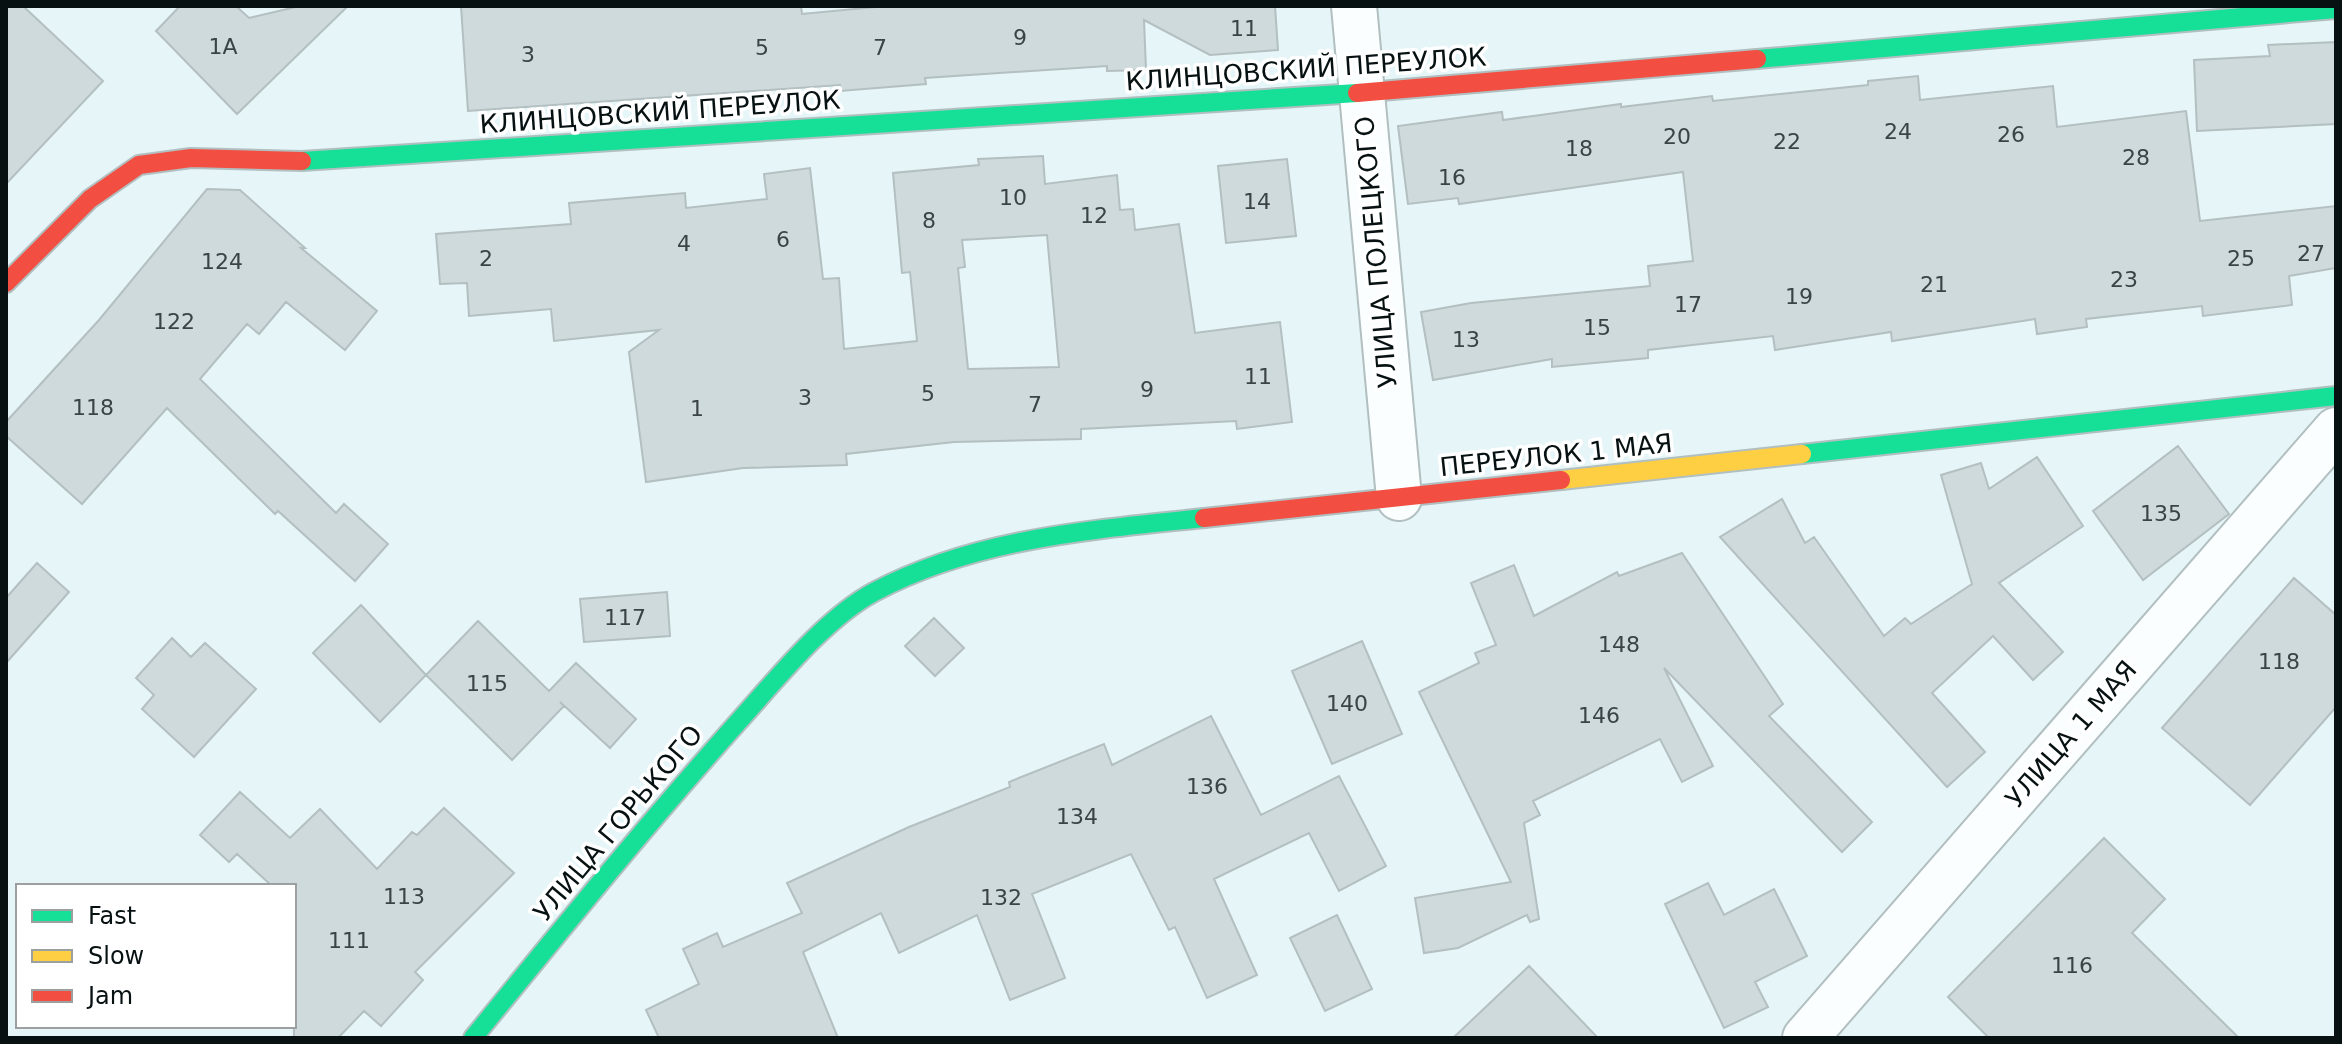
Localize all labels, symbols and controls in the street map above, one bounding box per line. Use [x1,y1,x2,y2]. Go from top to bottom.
house number: 11 [1230,16,1258,41]
house number: 9 [1013,25,1027,50]
house number: 1А [208,34,238,59]
house number: 5 [755,35,769,60]
house number: 7 [873,35,887,60]
street label: КЛИНЦОВСКИЙ ПЕРЕУЛОК [1124,40,1487,97]
house number: 3 [521,42,535,67]
street label: КЛИНЦОВСКИЙ ПЕРЕУЛОК [478,83,841,140]
street label: УЛИЦА ПОЛЕЦКОГО [1349,115,1403,389]
house number: 24 [1884,119,1912,144]
house number: 26 [1997,122,2025,147]
house number: 20 [1663,124,1691,149]
house number: 22 [1773,129,1801,154]
house number: 18 [1565,136,1593,161]
house number: 28 [2122,145,2150,170]
house number: 16 [1438,165,1466,190]
house number: 10 [999,185,1027,210]
house number: 14 [1243,189,1271,214]
house number: 12 [1080,203,1108,228]
house number: 8 [922,208,936,233]
house number: 6 [776,227,790,252]
house number: 4 [677,231,691,256]
house number: 27 [2297,241,2325,266]
house number: 2 [479,246,493,271]
house number: 25 [2227,246,2255,271]
house number: 124 [201,249,243,274]
house number: 23 [2110,267,2138,292]
house number: 21 [1920,272,1948,297]
house number: 19 [1785,284,1813,309]
house number: 17 [1674,292,1702,317]
house number: 122 [153,309,195,334]
house number: 15 [1583,315,1611,340]
house number: 13 [1452,327,1480,352]
house number: 11 [1244,364,1272,389]
house number: 9 [1140,377,1154,402]
house number: 5 [921,381,935,406]
house number: 3 [798,385,812,410]
house number: 7 [1028,392,1042,417]
house number: 118 [72,395,114,420]
house number: 1 [690,396,704,421]
street label: ПЕРЕУЛОК 1 МАЯ [1438,428,1674,482]
house number: 135 [2140,501,2182,526]
house number: 117 [604,605,646,630]
house number: 148 [1598,632,1640,657]
house number: 118 [2258,649,2300,674]
street label: УЛИЦА 1 МАЯ [1999,655,2143,813]
house number: 115 [466,671,508,696]
house number: 140 [1326,691,1368,716]
house number: 146 [1578,703,1620,728]
street label: УЛИЦА ГОРЬКОГО [527,719,709,927]
house number: 136 [1186,774,1228,799]
house number: 134 [1056,804,1098,829]
legend [16,884,296,1028]
house number: 113 [383,884,425,909]
house number: 132 [980,885,1022,910]
text: Fast [88,902,136,930]
house number: 111 [328,928,370,953]
text: Slow [88,942,144,970]
house number: 116 [2051,953,2093,978]
text: Jam [86,982,133,1010]

